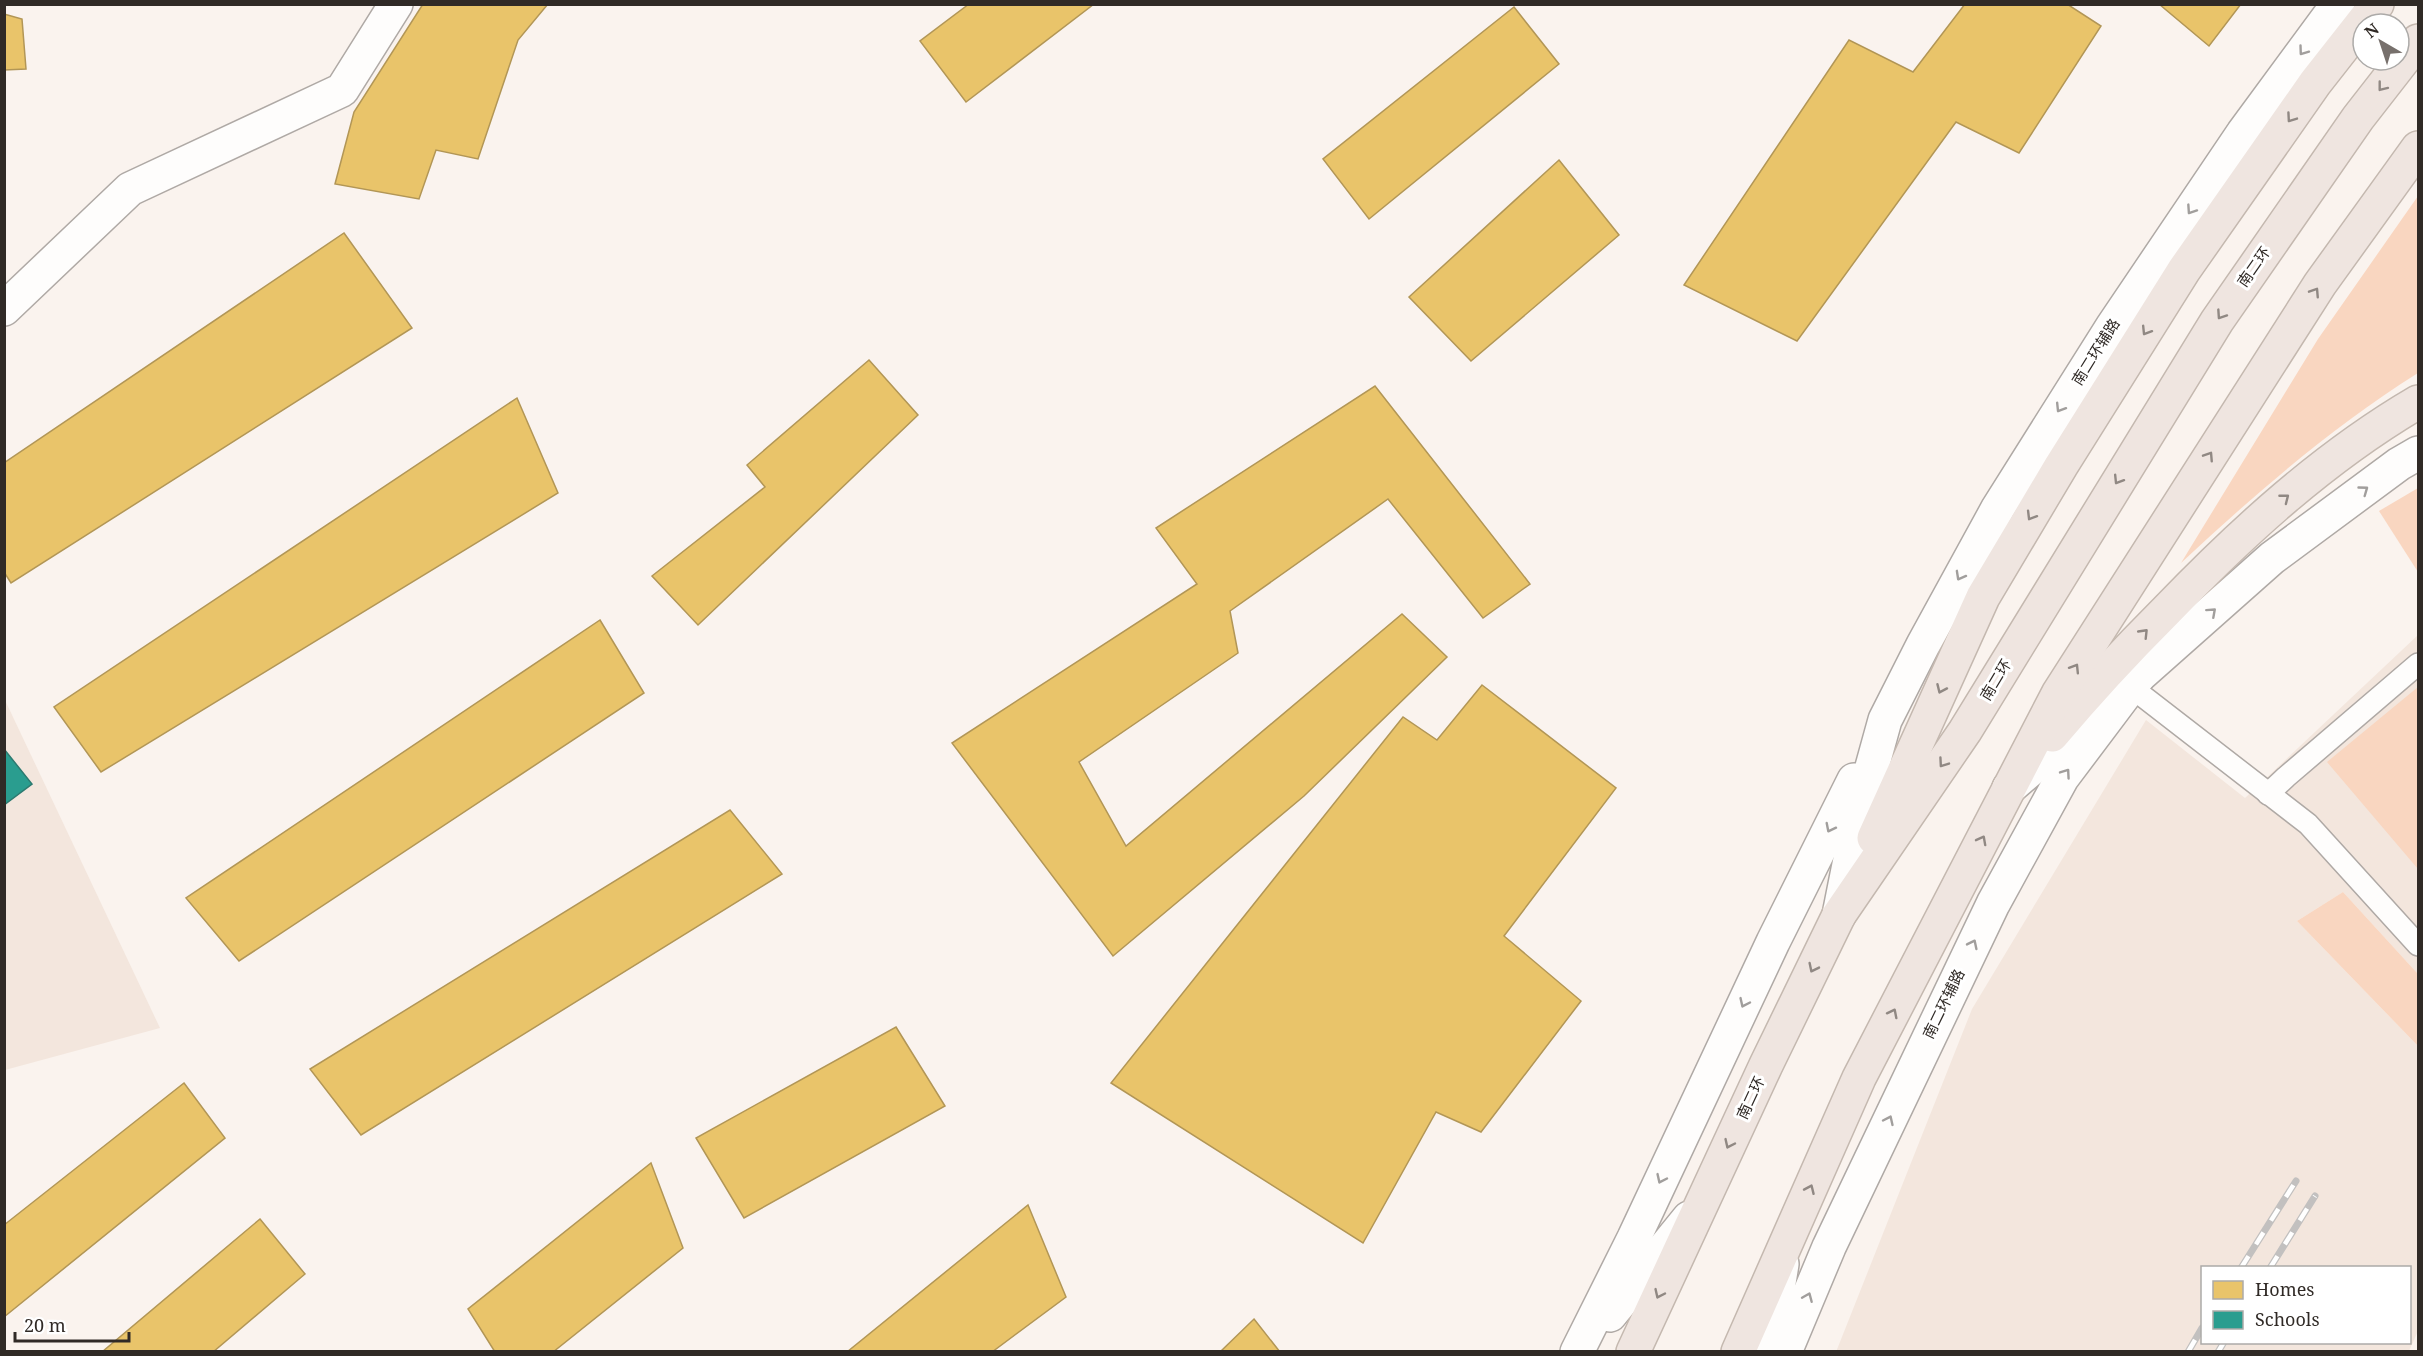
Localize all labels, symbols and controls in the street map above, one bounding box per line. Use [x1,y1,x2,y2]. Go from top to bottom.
north arrow [2351,12,2411,72]
text: N [2360,18,2384,43]
one-way arrow [2300,45,2311,56]
one-way arrow [2379,80,2390,91]
one-way arrow [2287,112,2298,123]
one-way arrow [2187,204,2198,215]
street label: 南二环 [2232,242,2274,291]
one-way arrow [2308,288,2319,299]
one-way arrow [2217,308,2228,319]
street label: 南二环辅路 [2067,314,2124,389]
one-way arrow [2141,325,2153,335]
one-way arrow [2057,402,2068,413]
one-way arrow [2202,451,2213,462]
one-way arrow [2114,474,2126,484]
one-way arrow [2357,486,2368,497]
one-way arrow [2278,495,2289,506]
one-way arrow [2027,510,2038,520]
one-way arrow [1956,570,1968,580]
one-way arrow [2205,608,2216,619]
one-way arrow [2137,629,2148,639]
street label: 南二环 [1975,655,2015,704]
one-way arrow [2067,664,2079,674]
one-way arrow [1937,682,1949,693]
one-way arrow [1939,757,1950,768]
one-way arrow [2059,769,2070,780]
one-way arrow [1826,822,1837,832]
one-way arrow [1975,835,1986,846]
one-way arrow [1966,940,1978,951]
one-way arrow [1809,962,1821,973]
street label: 南二环辅路 [1918,965,1969,1042]
one-way arrow [1739,996,1751,1007]
one-way arrow [1886,1009,1897,1019]
street label: 南二环 [1732,1073,1769,1122]
one-way arrow [1881,1116,1893,1127]
one-way arrow [1725,1138,1737,1149]
one-way arrow [1657,1173,1669,1184]
one-way arrow [1802,1185,1814,1196]
legend [2201,1266,2411,1344]
text: Homes [2255,1277,2314,1301]
one-way arrow [1655,1287,1667,1298]
one-way arrow [1801,1293,1813,1304]
scale bar [15,1305,129,1343]
text: Schools [2255,1307,2320,1331]
text: 20 m [24,1313,66,1337]

